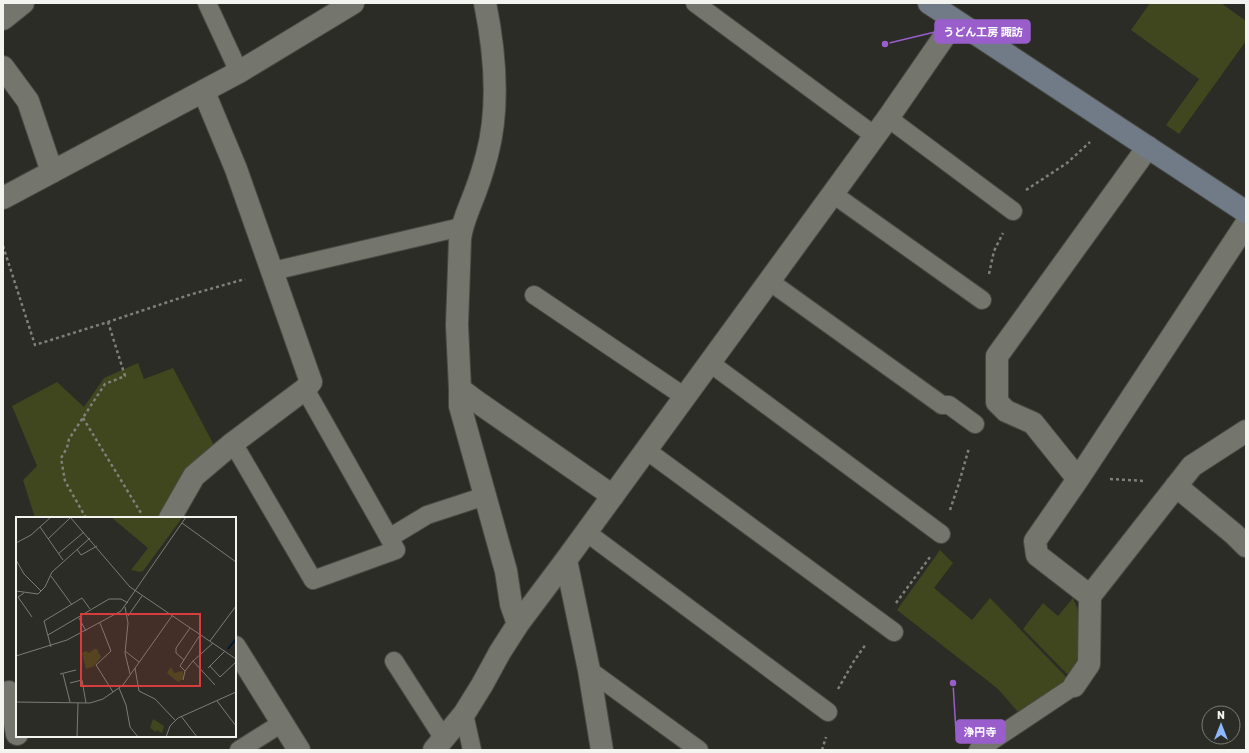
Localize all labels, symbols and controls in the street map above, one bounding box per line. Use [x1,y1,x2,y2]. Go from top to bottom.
callout: うどん工房 諏訪 [935,20,1030,43]
text: うどん工房 諏訪 [943,26,1023,39]
inset map [16,517,236,737]
north arrow [1201,705,1241,745]
text: N [1217,709,1225,722]
callout: 浄円寺 [956,720,1005,743]
text: 浄円寺 [964,726,997,739]

